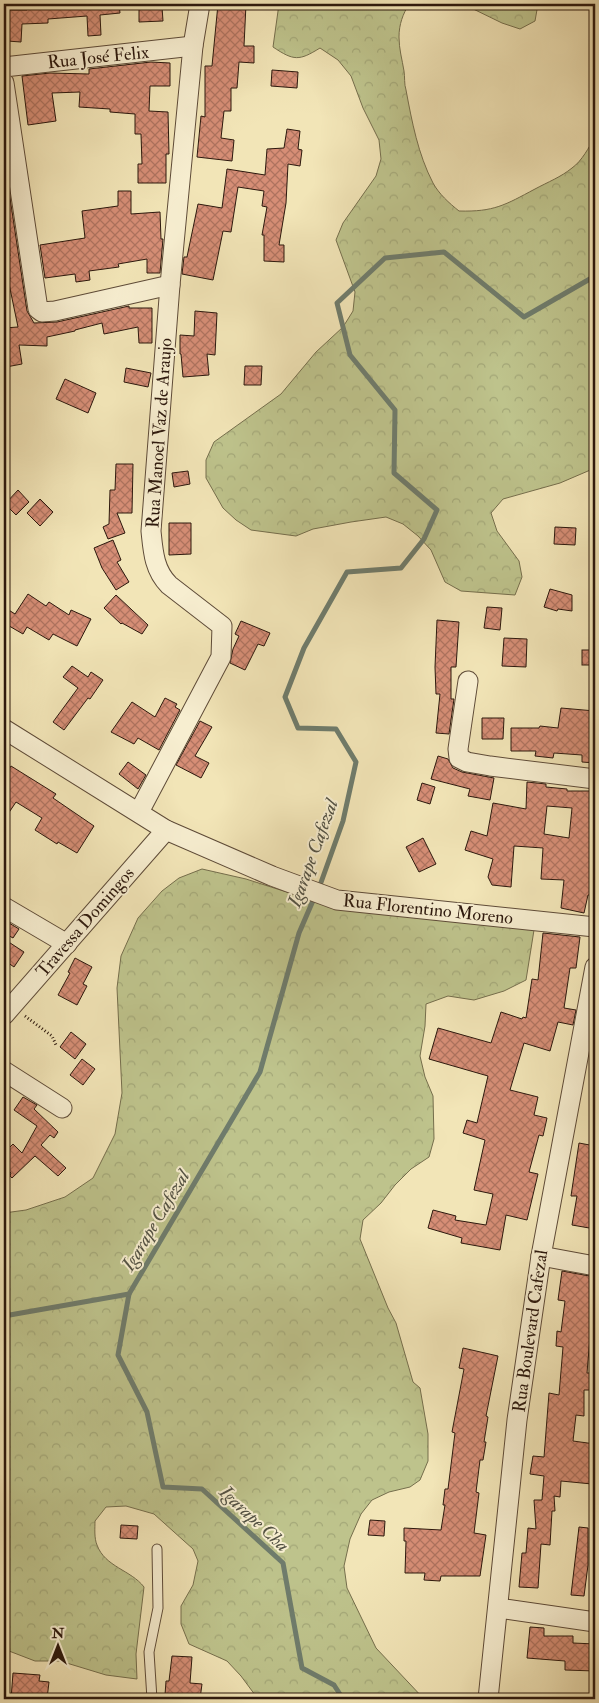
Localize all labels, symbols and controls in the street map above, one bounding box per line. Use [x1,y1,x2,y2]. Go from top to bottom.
street label: Rua José Felix [46,41,150,74]
street label: Rua Manoel Vaz de Araujo [141,337,178,529]
water label: Igarape Cafezal [282,795,344,912]
street label: Travessa Domingos [31,862,140,982]
street label: Rua Florentino Moreno [342,889,515,930]
water label: Igarape Cafezal [116,1165,196,1276]
street label: Rua Boulevard Cafezal [508,1248,553,1414]
water label: Igarape Cha [214,1480,294,1557]
north arrow [32,1620,82,1670]
text: N [51,1625,65,1642]

